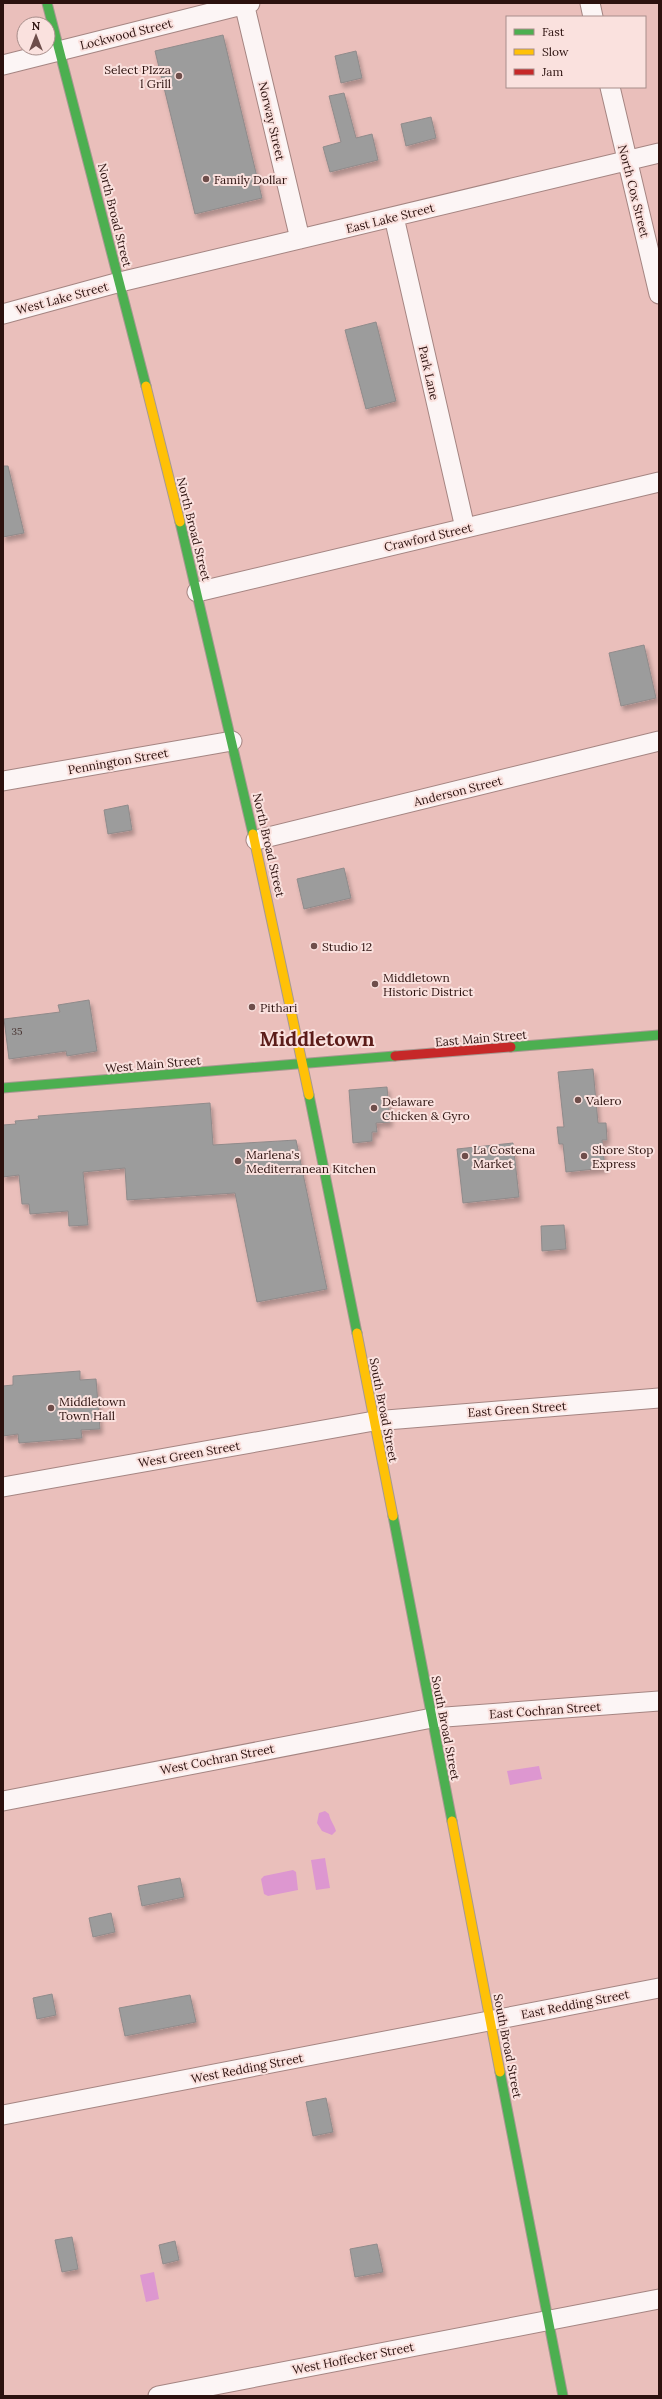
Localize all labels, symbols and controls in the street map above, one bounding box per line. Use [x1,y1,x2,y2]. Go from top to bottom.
street label: Lockwood Street [78,15,174,53]
north arrow [16,16,56,56]
legend [506,16,646,88]
text: N [32,19,41,33]
text: Fast [542,24,565,39]
text: Slow [542,44,569,59]
place label: Select PIzza l Grill [104,62,171,91]
text: Jam [541,64,563,79]
marker: Select PIzza l Grill [174,71,184,81]
street label: Norway Street [256,80,288,162]
street label: North Cox Street [615,143,653,239]
street label: North Broad Street [95,162,135,269]
place label: Family Dollar [214,172,288,187]
marker: Family Dollar [201,174,211,184]
street label: East Lake Street [344,200,436,236]
street label: West Lake Street [14,278,110,318]
street label: Park Lane [415,344,443,402]
street label: North Broad Street [174,476,214,583]
street label: Crawford Street [383,520,474,554]
street label: Pennington Street [67,745,170,777]
street label: Anderson Street [411,773,504,809]
street label: North Broad Street [250,791,288,899]
place label: Studio 12 [322,939,372,954]
marker: Studio 12 [309,941,319,951]
place label: Middletown Historic District [383,970,473,999]
marker: Middletown Historic District [370,979,380,989]
place label: Pithari [260,1000,297,1015]
marker: Pithari [247,1002,257,1012]
house number: 35 [11,1025,23,1038]
district label: Middletown [259,1026,375,1051]
street label: East Main Street [434,1026,528,1049]
street label: West Main Street [104,1052,202,1076]
place label: Valero [585,1093,622,1108]
place label: Delaware Chicken & Gyro [382,1094,470,1123]
marker: Valero [573,1095,583,1105]
marker: Delaware Chicken & Gyro [369,1103,379,1113]
place label: La Costena Market [473,1142,535,1171]
place label: Shore Stop Express [592,1142,653,1171]
place label: Marlena's Mediterranean Kitchen [246,1147,376,1176]
marker: La Costena Market [460,1151,470,1161]
marker: Shore Stop Express [579,1151,589,1161]
marker: Marlena's Mediterranean Kitchen [233,1156,243,1166]
street label: South Broad Street [367,1357,402,1464]
place label: Middletown Town Hall [59,1394,126,1423]
street label: East Green Street [467,1398,567,1420]
marker: Middletown Town Hall [46,1403,56,1413]
street label: West Green Street [137,1438,241,1470]
street label: South Broad Street [429,1675,464,1782]
street label: East Cochran Street [489,1699,602,1721]
street label: West Cochran Street [159,1740,276,1777]
street label: East Redding Street [520,1986,631,2022]
street label: South Broad Street [491,1993,526,2100]
street label: West Redding Street [190,2050,305,2086]
street label: West Hoffecker Street [291,2339,415,2377]

